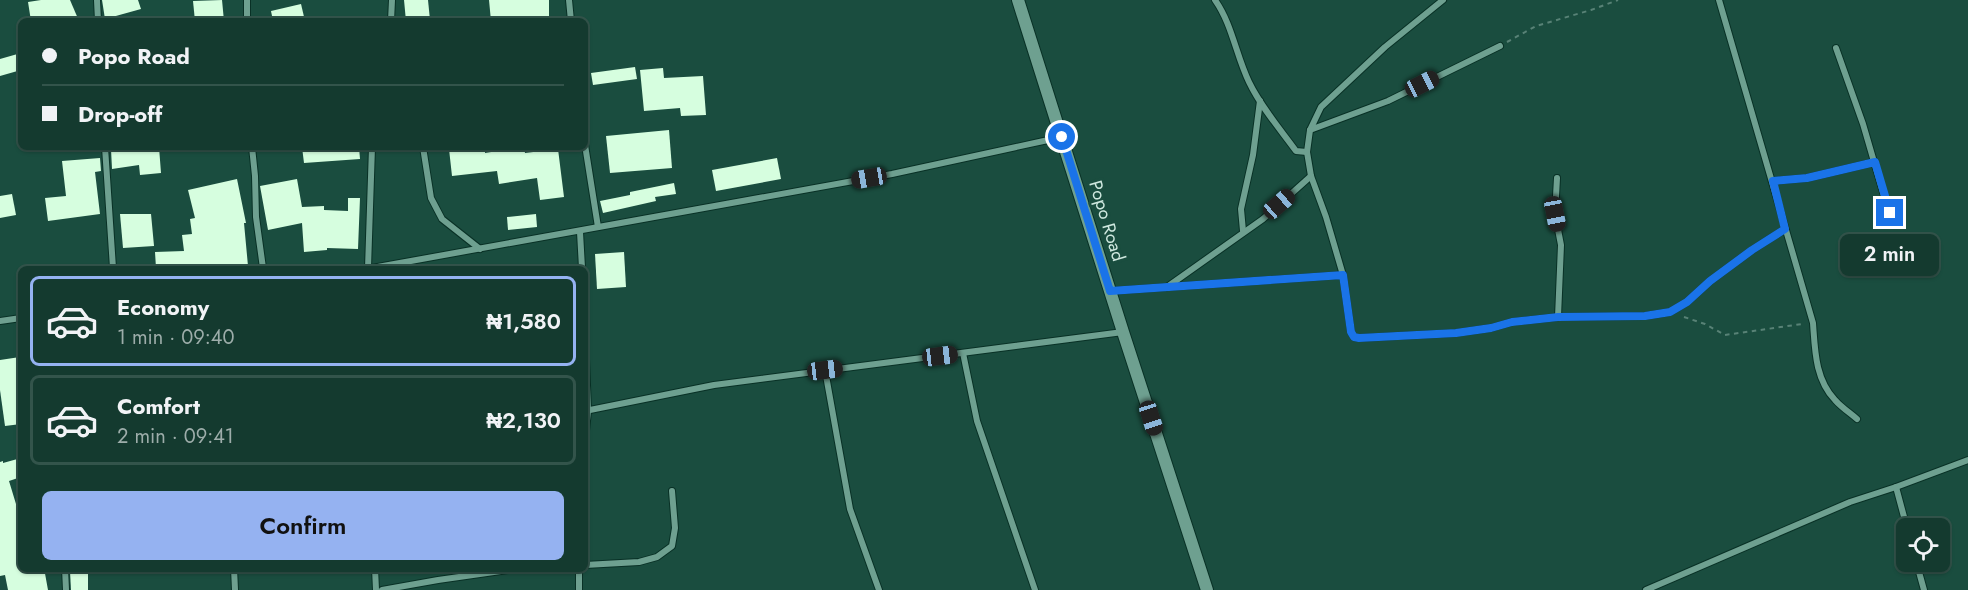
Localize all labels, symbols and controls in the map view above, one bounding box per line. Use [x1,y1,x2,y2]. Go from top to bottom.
text: Popo Road [78,40,190,72]
car [1402,68,1442,100]
text: Drop-off [78,98,162,130]
route start [1048,123,1075,150]
car [850,166,888,190]
street label: Popo Road [1082,177,1132,265]
car [1260,185,1298,223]
car [1543,195,1567,233]
route end [1876,199,1903,226]
callout: 2 min [1840,234,1940,276]
text: 2 min [1864,240,1915,269]
text: Economy [117,291,209,323]
icon: car [45,294,99,348]
text: ₦1,580 [486,305,561,337]
text: 1 min · 09:40 [117,323,234,352]
car [921,345,959,367]
car [806,359,844,381]
text: Comfort [117,390,200,422]
icon: car [45,393,99,447]
car [1137,398,1165,438]
text: ₦2,130 [486,404,561,436]
text: 2 min · 09:41 [117,422,234,451]
button: Confirm [42,491,564,560]
map controls [1896,518,1950,572]
button: locate [1896,518,1950,572]

